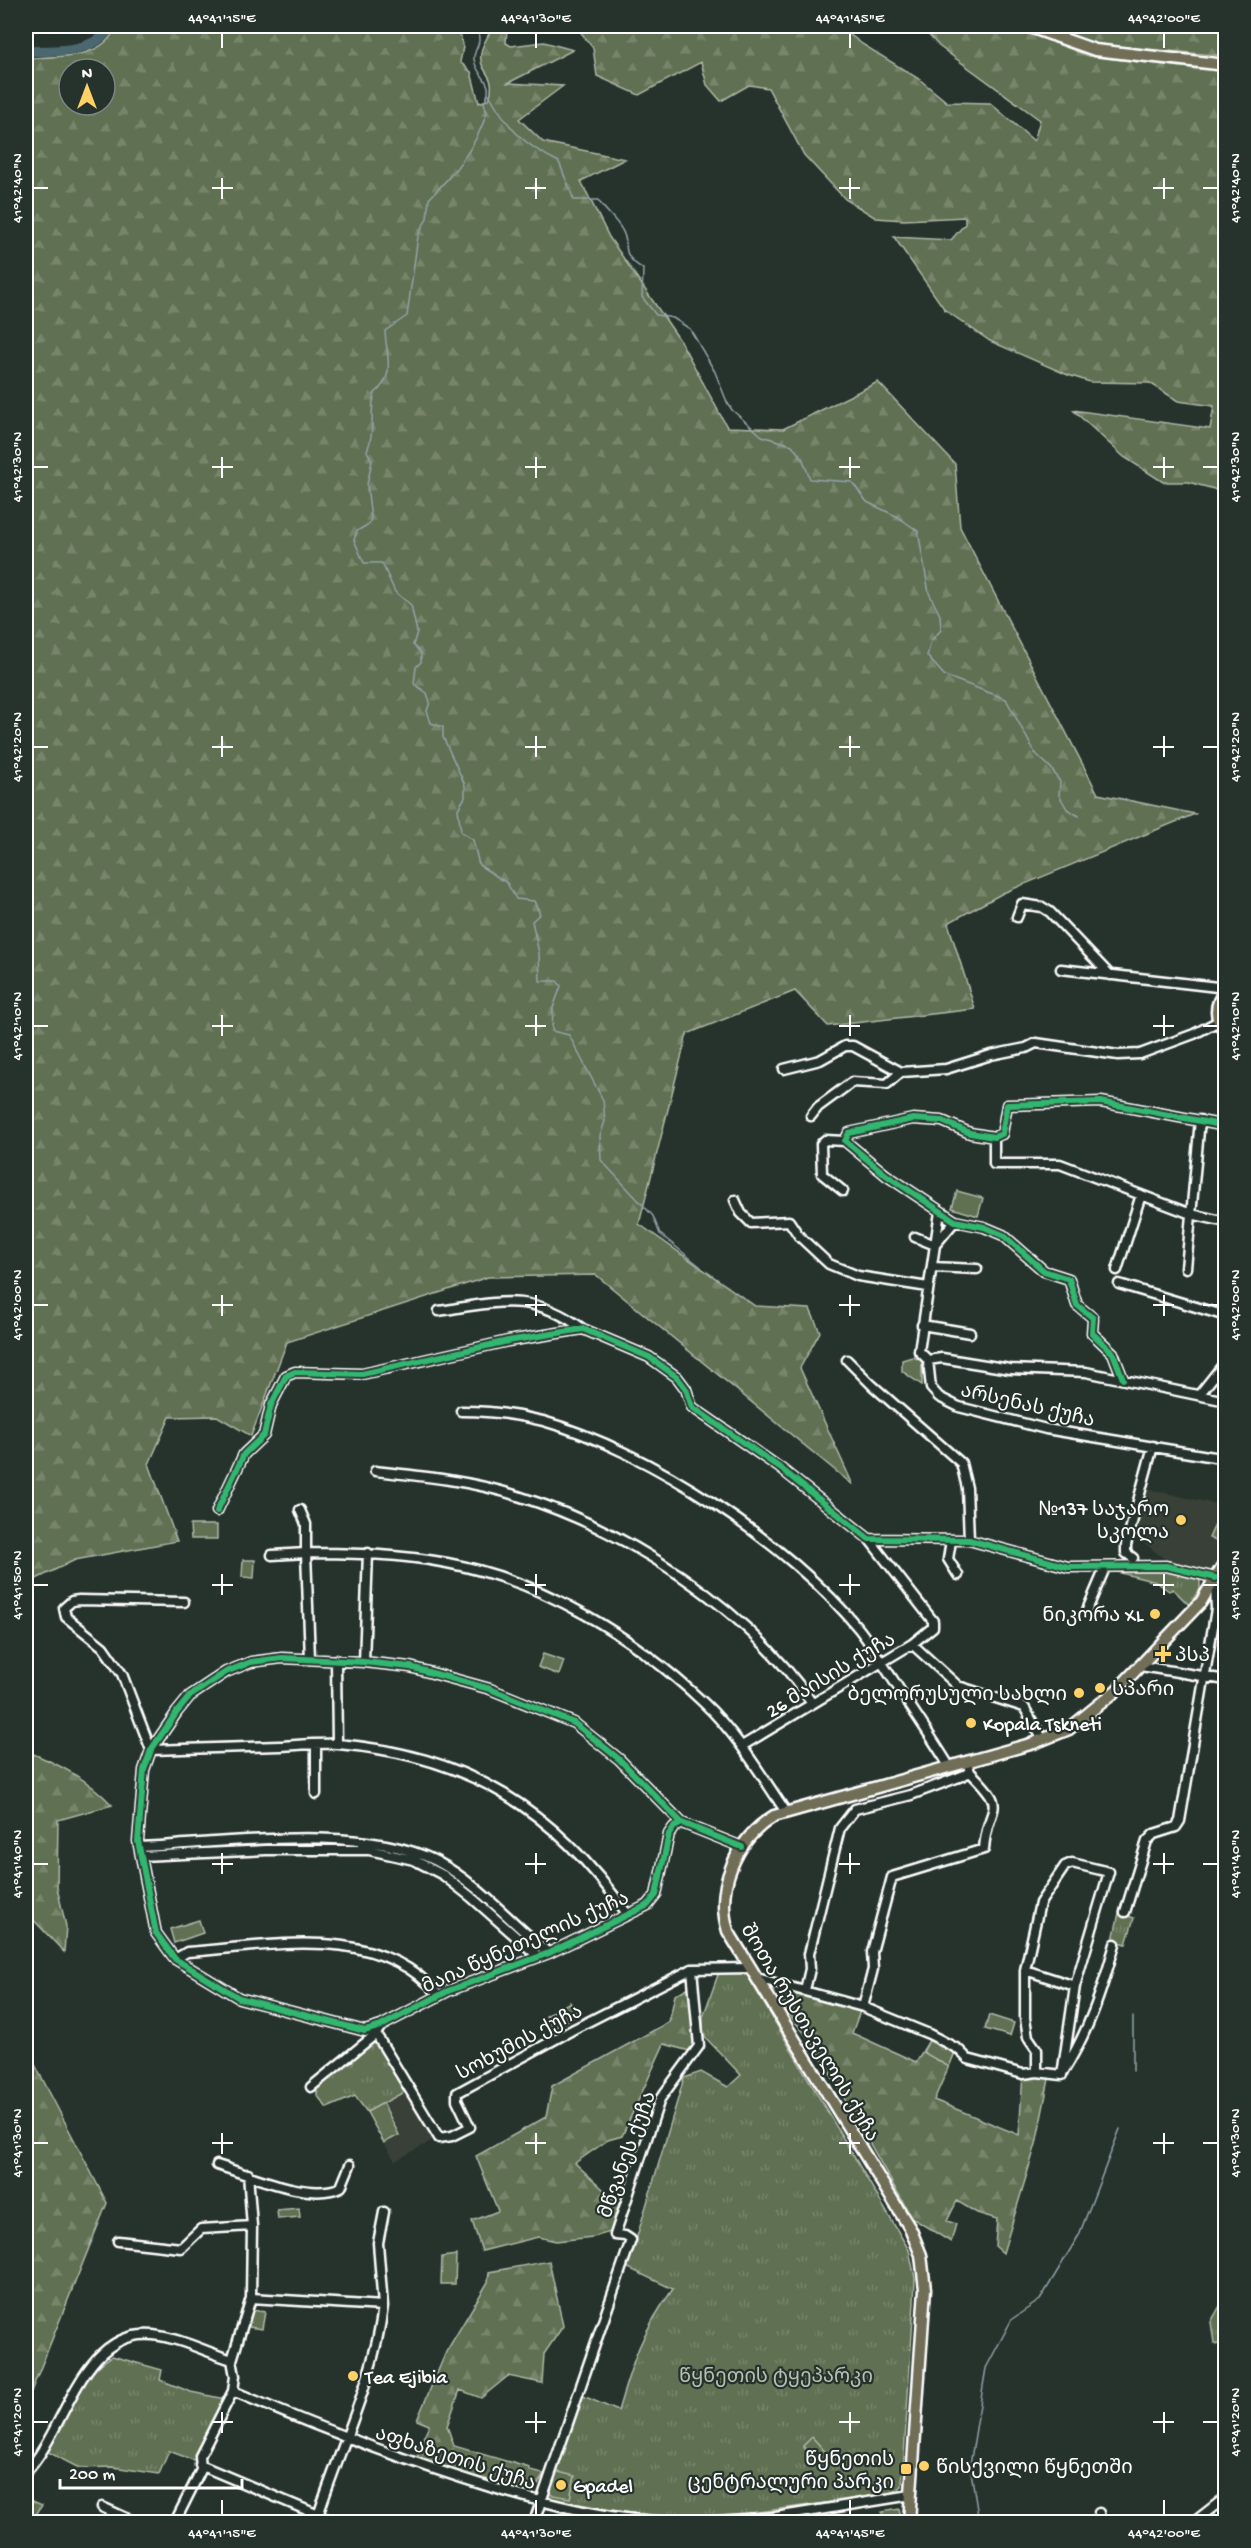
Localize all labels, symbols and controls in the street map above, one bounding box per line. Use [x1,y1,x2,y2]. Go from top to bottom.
text: 44°41'15"E [188,10,256,28]
text: 44°41'30"E [501,10,572,28]
text: 44°41'45"E [816,10,885,28]
text: 44°42'00"E [1128,10,1201,28]
north arrow [57,57,117,117]
text: N [82,66,93,85]
text: 41°42'40"N [9,153,27,223]
text: 41°42'40"N [1227,153,1245,223]
text: 41°42'30"N [9,432,27,502]
text: 41°42'30"N [1227,432,1245,502]
text: 41°42'20"N [9,712,27,782]
text: 41°42'20"N [1227,712,1245,782]
text: 41°42'10"N [9,991,27,1060]
text: 41°42'10"N [1227,991,1245,1060]
text: 41°42'00"N [9,1269,27,1341]
text: 41°42'00"N [1227,1269,1245,1341]
street label: არსენას ქუჩა [958,1380,1097,1434]
place label: №137 საჯარო სკოლა [1038,1499,1169,1546]
marker: №137 საჯარო სკოლა [1174,1513,1188,1527]
text: 41°41'50"N [9,1550,27,1620]
text: 41°41'50"N [1227,1550,1245,1620]
place label: ნიკორა XL [1042,1605,1144,1629]
marker: ნიკორა XL [1148,1607,1162,1621]
street label: 26 მაისის ქუჩა [763,1629,900,1725]
place label: პსპ [1175,1646,1210,1669]
marker: პსპ [1156,1647,1170,1661]
place label: სპარი [1112,1679,1174,1703]
marker: სპარი [1093,1681,1107,1695]
place label: ბელორუსული სახლი [848,1684,1067,1708]
marker: ბელორუსული სახლი [1072,1686,1086,1700]
place label: Kopala Tskneti [983,1715,1102,1738]
marker: Kopala Tskneti [964,1716,978,1730]
text: 41°41'40"N [9,1830,27,1898]
text: 41°41'40"N [1227,1830,1245,1898]
street label: მაია წყნეთელის ქუჩა [419,1888,633,2000]
street label: შოთა რუსთაველის ქუჩა [734,1920,883,2147]
street label: სოხუმის ქუჩა [454,2001,588,2087]
street label: მწვანეს ქუჩა [596,2089,663,2222]
text: 41°41'30"N [9,2108,27,2178]
text: 41°41'30"N [1227,2108,1245,2178]
park label: წყნეთის ტყეპარკი [679,2366,873,2390]
place label: Tea Ejibia [364,2368,448,2391]
marker: Tea Ejibia [346,2369,360,2383]
text: 41°41'20"N [9,2387,27,2456]
text: 41°41'20"N [1227,2387,1245,2456]
street label: აფხაზეთის ქუჩა [372,2424,538,2497]
place label: წყნეთის ცენტრალური პარკი [687,2450,894,2496]
scale bar [60,2452,242,2490]
place label: წისქვილი წყნეთში [936,2458,1133,2481]
marker: წისქვილი წყნეთში [917,2459,931,2473]
marker: წყნეთის ცენტრალური პარკი [899,2462,913,2476]
text: 200 m [69,2465,116,2486]
place label: Gpadel [573,2477,633,2500]
marker: Gpadel [554,2478,568,2492]
text: 44°41'15"E [188,2525,256,2543]
text: 44°41'30"E [501,2525,572,2543]
text: 44°41'45"E [816,2525,885,2543]
text: 44°42'00"E [1128,2525,1201,2543]

